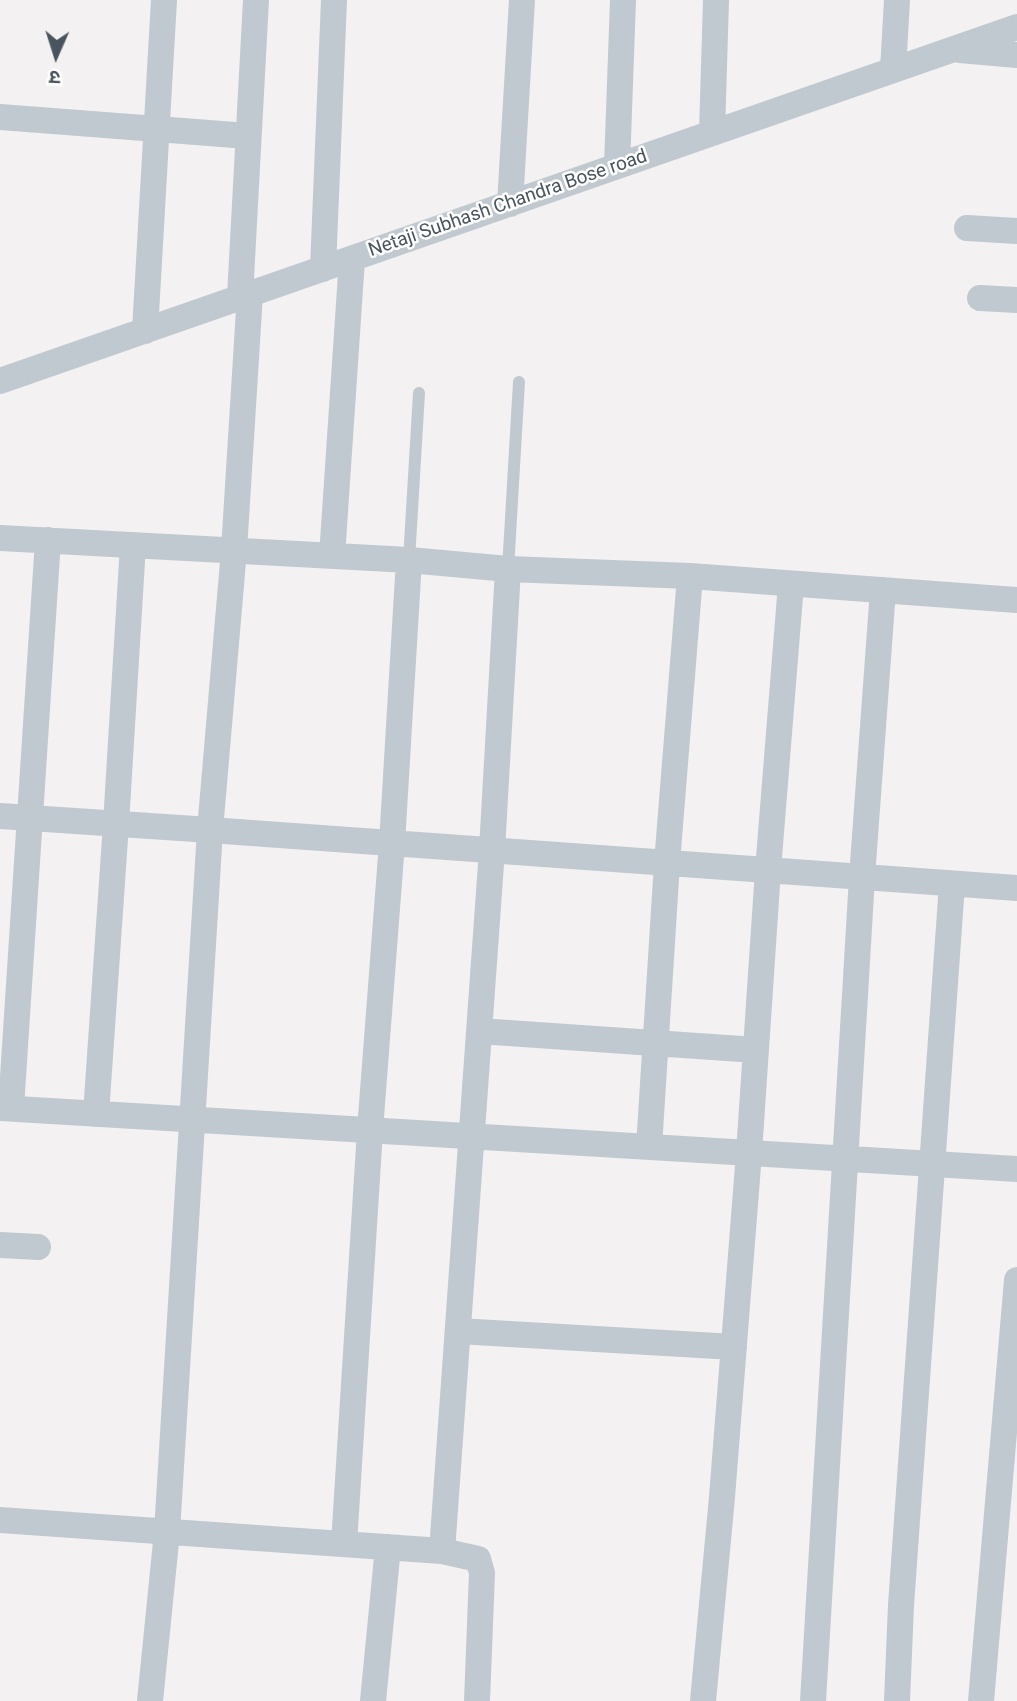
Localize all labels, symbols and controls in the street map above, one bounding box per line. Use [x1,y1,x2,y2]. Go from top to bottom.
north arrow [21,21,91,91]
text: उ [49,66,61,89]
street label: Netaji Subhash Chandra Bose road [366,145,650,263]

